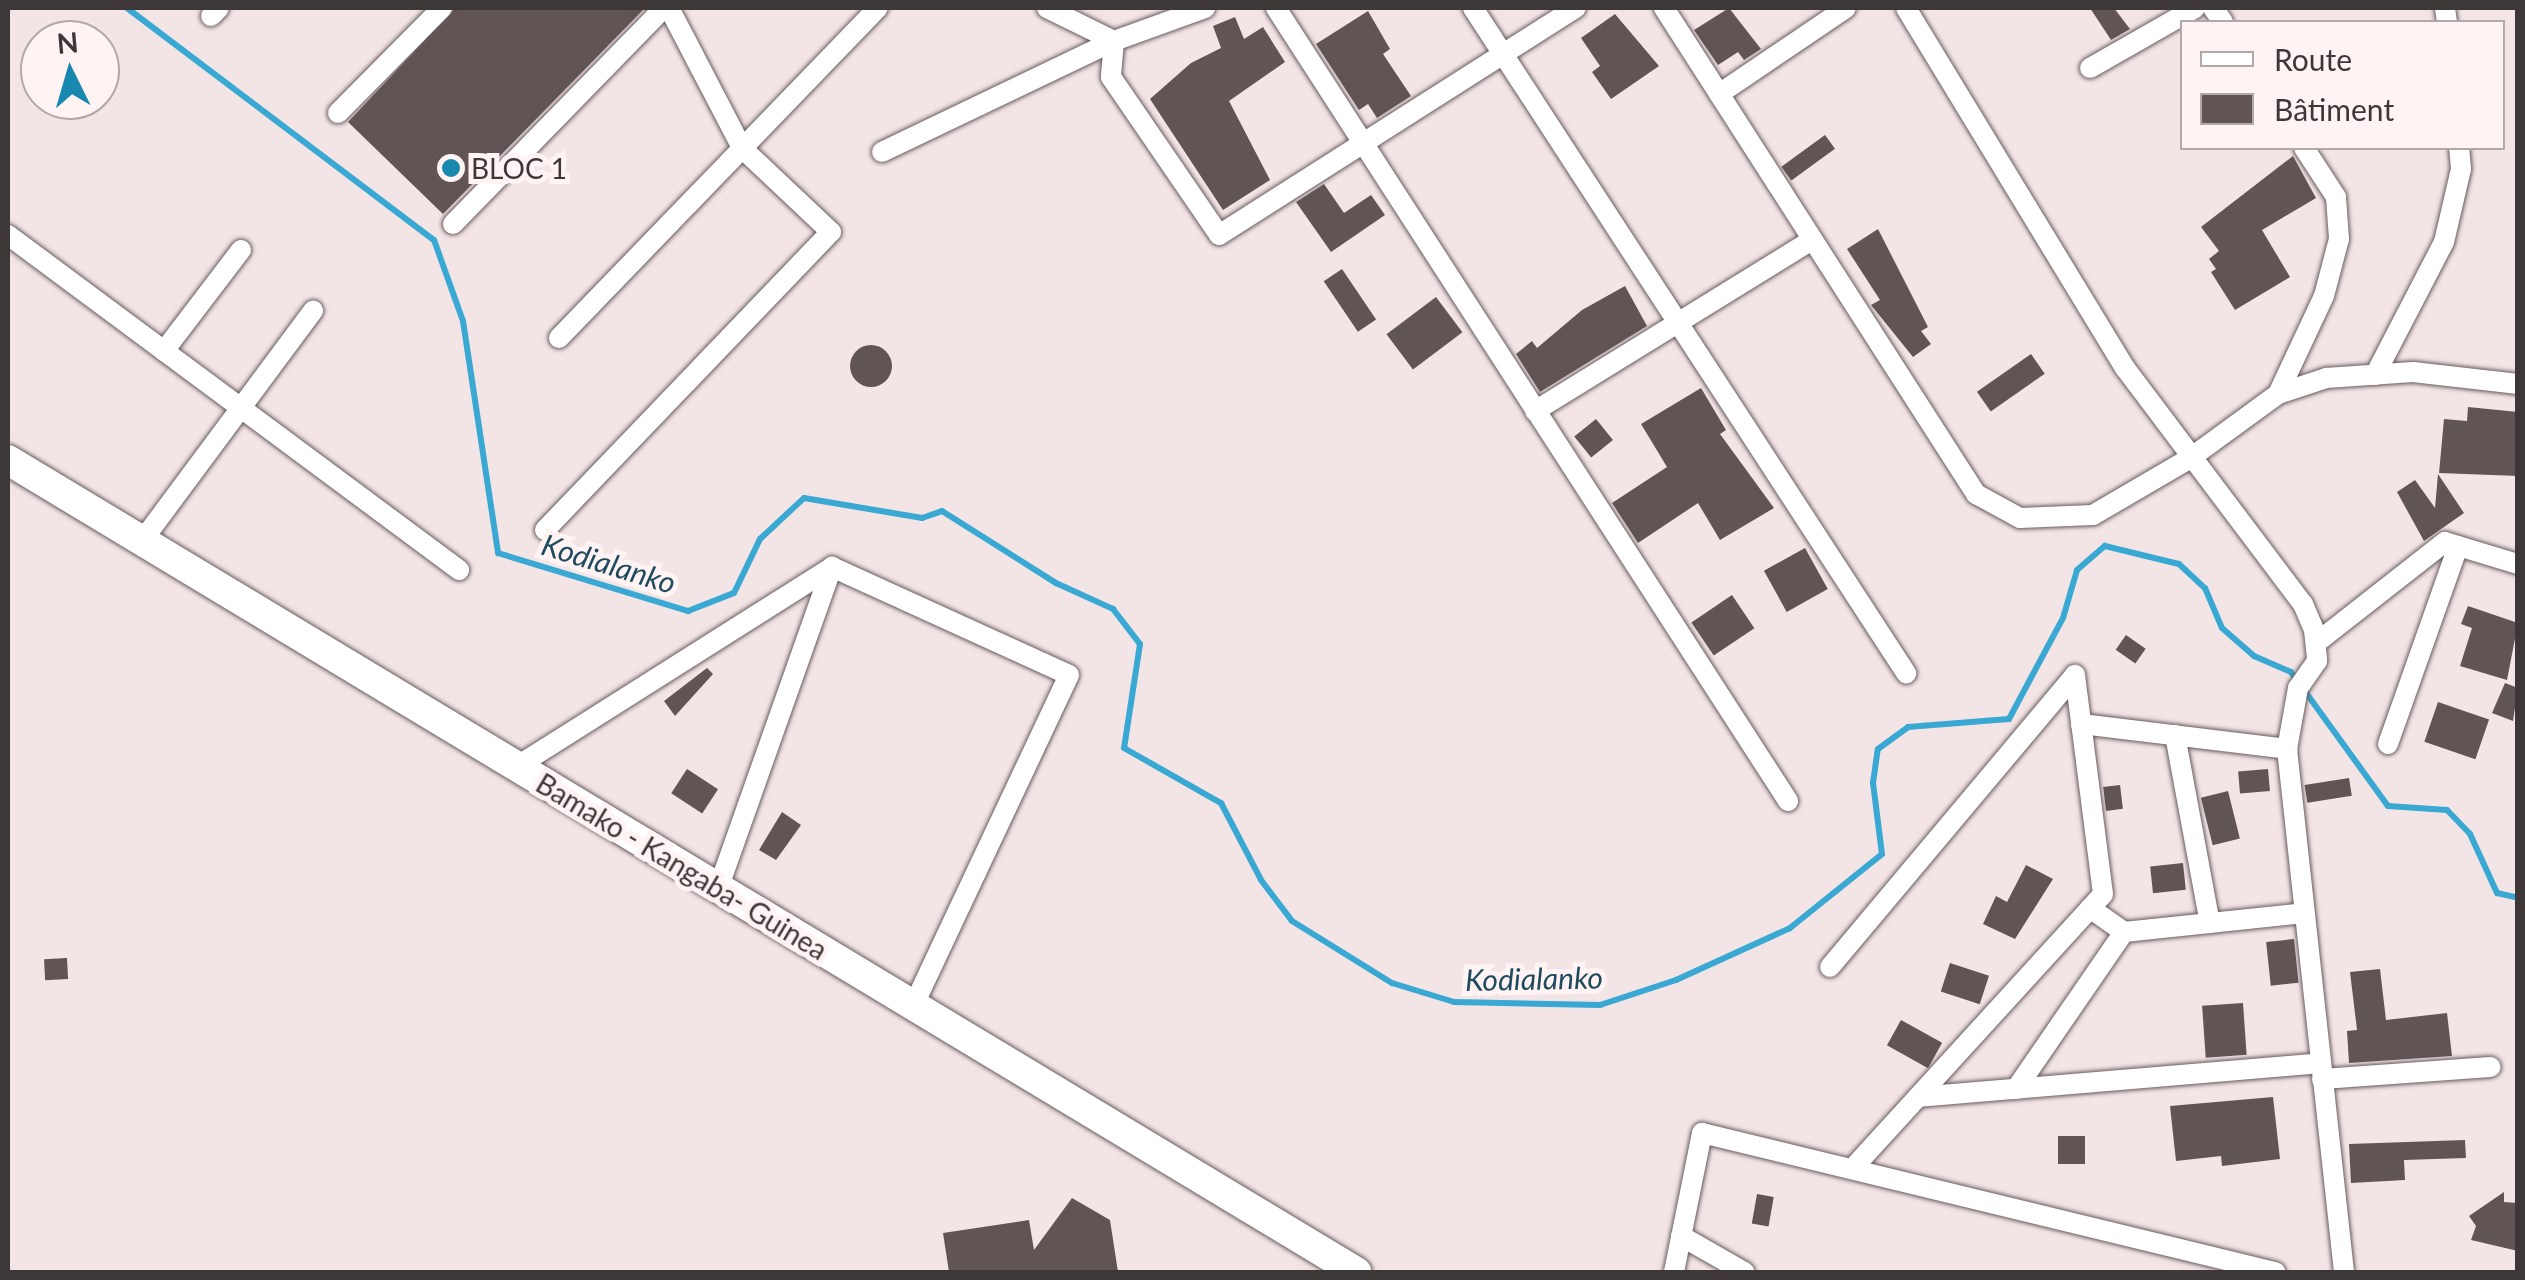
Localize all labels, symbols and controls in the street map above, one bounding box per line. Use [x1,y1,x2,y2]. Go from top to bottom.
north arrow [20,20,120,120]
legend [2180,20,2505,150]
text: N [55,24,80,60]
text: Route [2274,41,2352,77]
text: Bâtiment [2274,91,2394,127]
place label: BLOC 1 [471,151,567,185]
marker: BLOC 1 [440,157,462,179]
water label: Kodialanko [538,526,680,600]
street label: Bamako - Kangaba- Guinea [531,766,833,966]
water label: Kodialanko [1465,959,1603,997]

